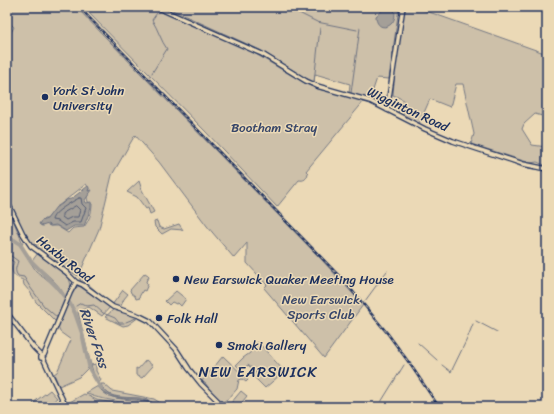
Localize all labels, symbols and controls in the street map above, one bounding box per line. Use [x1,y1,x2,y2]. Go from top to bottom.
place label: York St John University [53,79,124,117]
street label: Wigginton Road [363,80,454,138]
marker: York St John University [40,92,50,102]
park label: Bootham Stray [231,116,317,139]
street label: Haxby Road [31,229,99,289]
place label: New Earswick Quaker Meeting House [184,268,394,291]
marker: New Earswick Quaker Meeting House [171,274,181,284]
park label: New Earswick Sports Club [282,288,360,326]
water label: River Foss [72,305,117,374]
place label: Folk Hall [167,307,218,330]
marker: Folk Hall [154,313,164,323]
place label: Smoki Gallery [227,334,307,357]
marker: Smoki Gallery [214,340,224,350]
district label: NEW EARSWICK [199,359,317,385]

